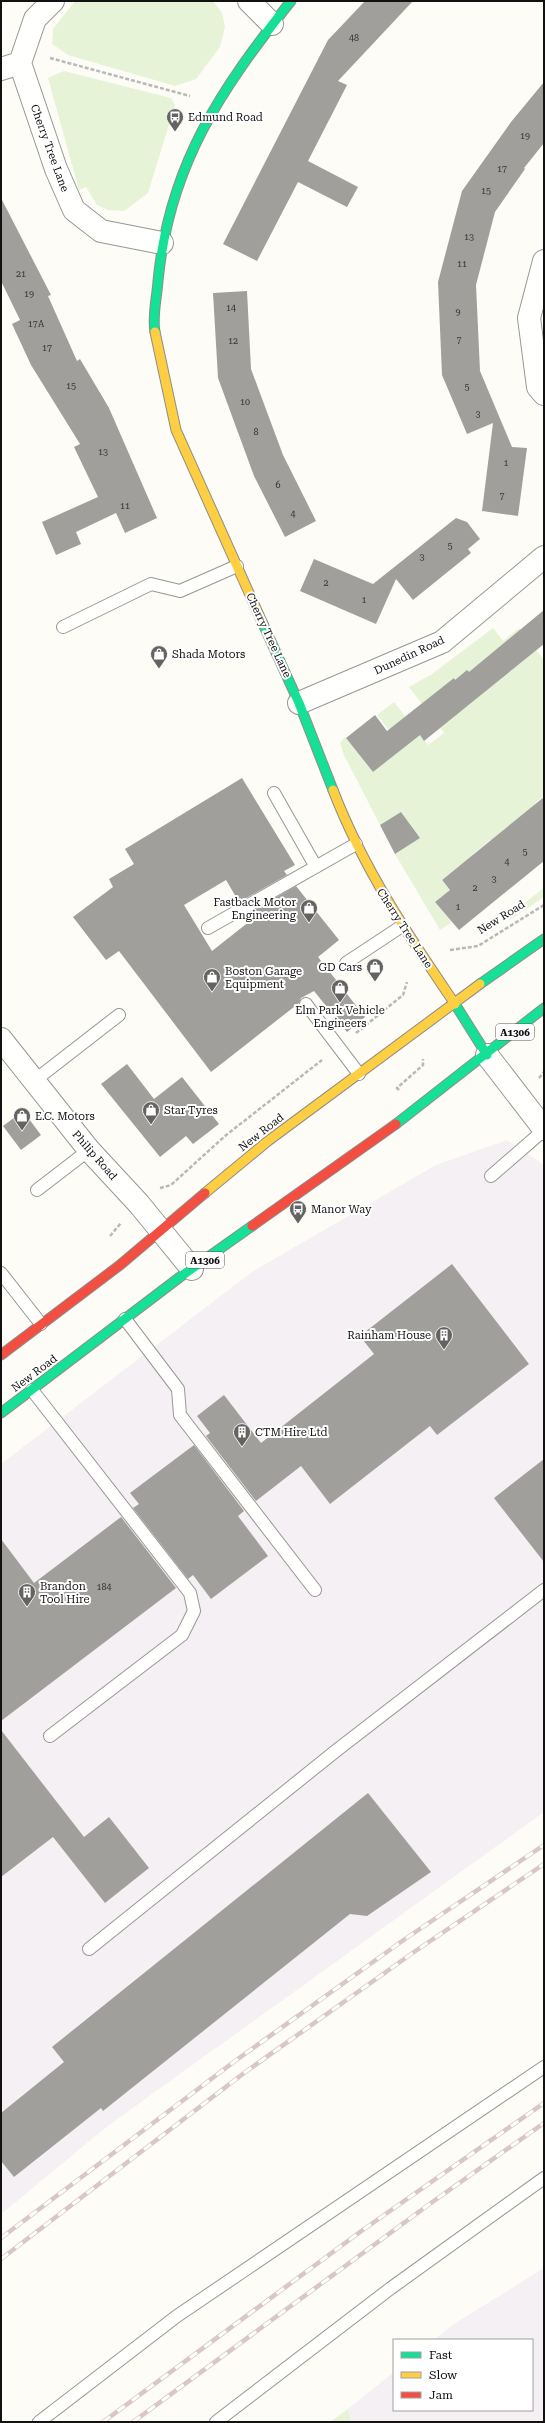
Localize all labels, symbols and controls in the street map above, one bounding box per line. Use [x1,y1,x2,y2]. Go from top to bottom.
house number: 48 [349,33,359,43]
street label: Cherry Tree Lane [28,103,71,194]
bus stop icon: Edmund Road [165,107,185,132]
place label: Edmund Road [188,111,263,124]
house number: 19 [520,131,530,141]
house number: 17 [497,164,507,174]
house number: 15 [481,186,491,196]
house number: 13 [464,232,474,242]
house number: 11 [457,259,467,269]
house number: 21 [16,269,26,279]
house number: 19 [24,289,34,299]
house number: 14 [226,303,236,313]
house number: 9 [455,307,461,317]
house number: 17A [28,319,45,329]
house number: 7 [456,335,462,345]
house number: 12 [228,336,238,346]
house number: 17 [42,343,52,353]
house number: 15 [66,381,76,391]
house number: 5 [464,382,470,392]
house number: 10 [240,397,250,407]
house number: 3 [475,409,481,419]
house number: 8 [253,427,259,437]
house number: 13 [98,447,108,457]
house number: 1 [503,458,509,468]
house number: 6 [275,480,281,490]
house number: 7 [499,491,505,501]
house number: 11 [120,501,130,511]
house number: 4 [290,509,296,519]
house number: 5 [447,541,453,551]
house number: 3 [419,552,425,562]
house number: 2 [323,578,329,588]
street label: Cherry Tree Lane [243,591,294,680]
house number: 1 [361,595,367,605]
street label: Dunedin Road [372,633,446,677]
shop icon: Shada Motors [149,644,169,669]
place label: Shada Motors [172,648,245,661]
house number: 5 [522,847,528,857]
house number: 4 [504,857,510,867]
house number: 3 [491,874,497,884]
house number: 2 [472,883,478,893]
street label: Cherry Tree Lane [374,886,435,970]
place label: Fastback Motor Engineering [214,896,297,922]
shop icon: Fastback Motor Engineering [299,898,319,923]
street label: New Road [475,898,527,937]
house number: 1 [455,902,461,912]
shop icon: GD Cars [365,957,385,982]
place label: GD Cars [319,961,362,974]
place label: Boston Garage Equipment [225,965,302,991]
shop icon: Boston Garage Equipment [202,967,222,992]
shop icon: Elm Park Vehicle Engineers [330,978,350,1003]
place label: Elm Park Vehicle Engineers [295,1004,385,1030]
road number: A1306 [496,1024,534,1040]
shop icon: Star Tyres [141,1100,161,1125]
place label: Star Tyres [164,1104,218,1117]
shop icon: E.C. Motors [12,1106,32,1131]
place label: E.C. Motors [35,1110,95,1123]
street label: New Road [236,1111,286,1154]
street label: Philip Road [70,1128,120,1183]
bus stop icon: Manor Way [288,1199,308,1224]
place label: Manor Way [311,1203,372,1216]
road number: A1306 [186,1252,224,1268]
building icon: Rainham House [434,1325,454,1350]
place label: Rainham House [347,1329,431,1342]
street label: New Road [9,1352,60,1395]
building icon: CTM Hire Ltd [232,1422,252,1447]
place label: CTM Hire Ltd [255,1426,327,1439]
place label: Brandon Tool Hire [40,1580,89,1606]
building icon: Brandon Tool Hire [17,1582,37,1607]
house number: 184 [96,1582,112,1592]
legend [393,2339,533,2411]
text: Fast [429,2348,453,2362]
text: Slow [429,2368,457,2382]
text: Jam [429,2388,453,2402]

